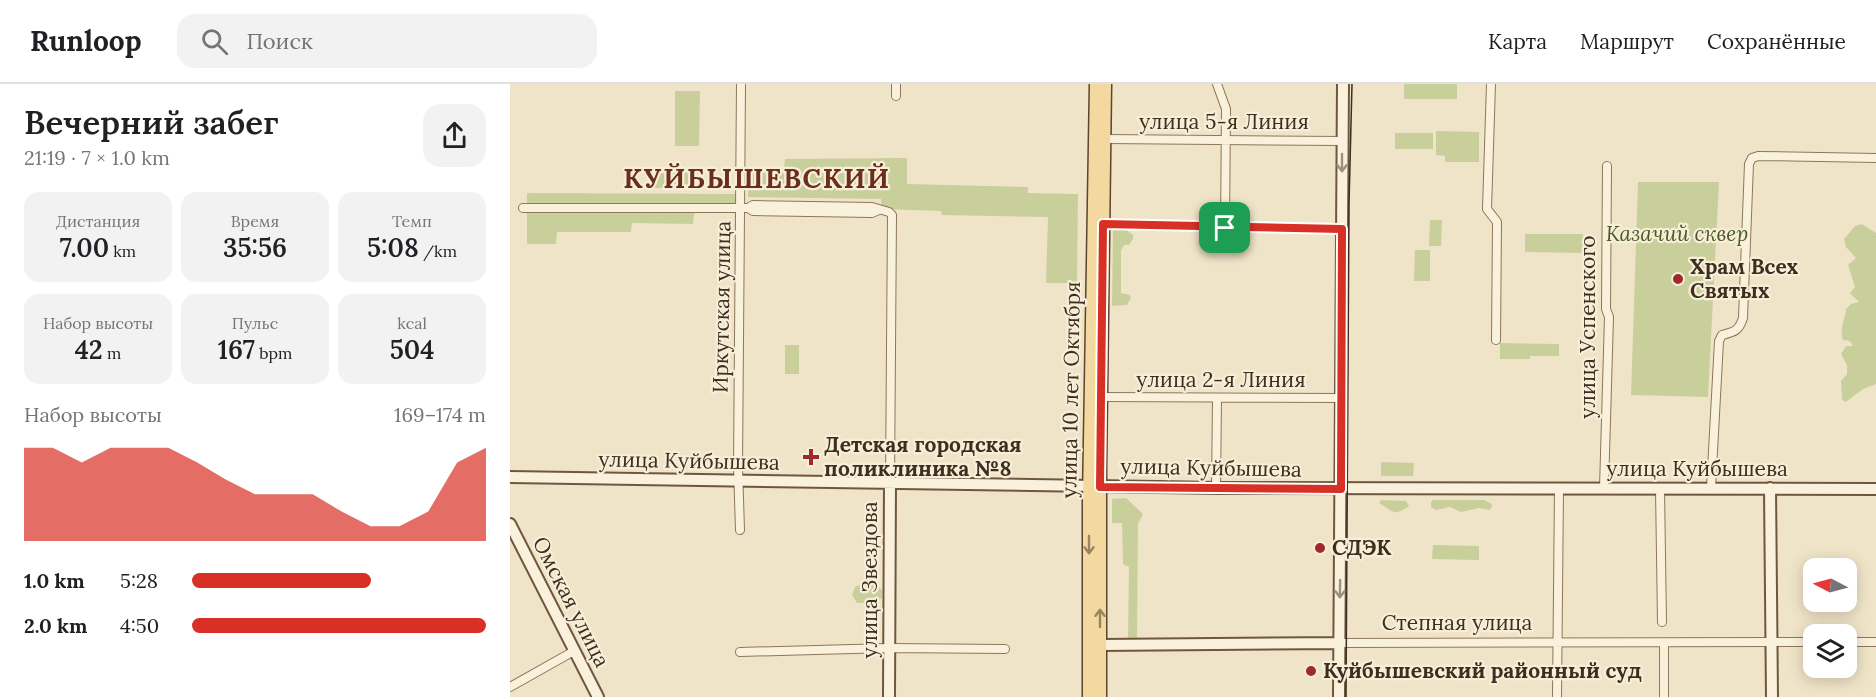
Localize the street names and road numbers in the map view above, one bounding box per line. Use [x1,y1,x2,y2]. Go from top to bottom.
street label: улица 5-я Линия [1139,108,1309,135]
street label: Иркутская улица [706,220,737,393]
street label: улица Успенского [1574,235,1601,419]
street label: улица 10 лет Октября [1055,281,1086,499]
street label: улица 2-я Линия [1136,366,1306,393]
street label: улица Куйбышева [598,445,780,476]
street label: улица Куйбышева [1120,452,1302,483]
street label: улица Куйбышева [1606,455,1788,482]
street label: улица Звездова [856,501,883,659]
street label: Омская улица [527,532,616,672]
street label: Степная улица [1382,609,1532,636]

